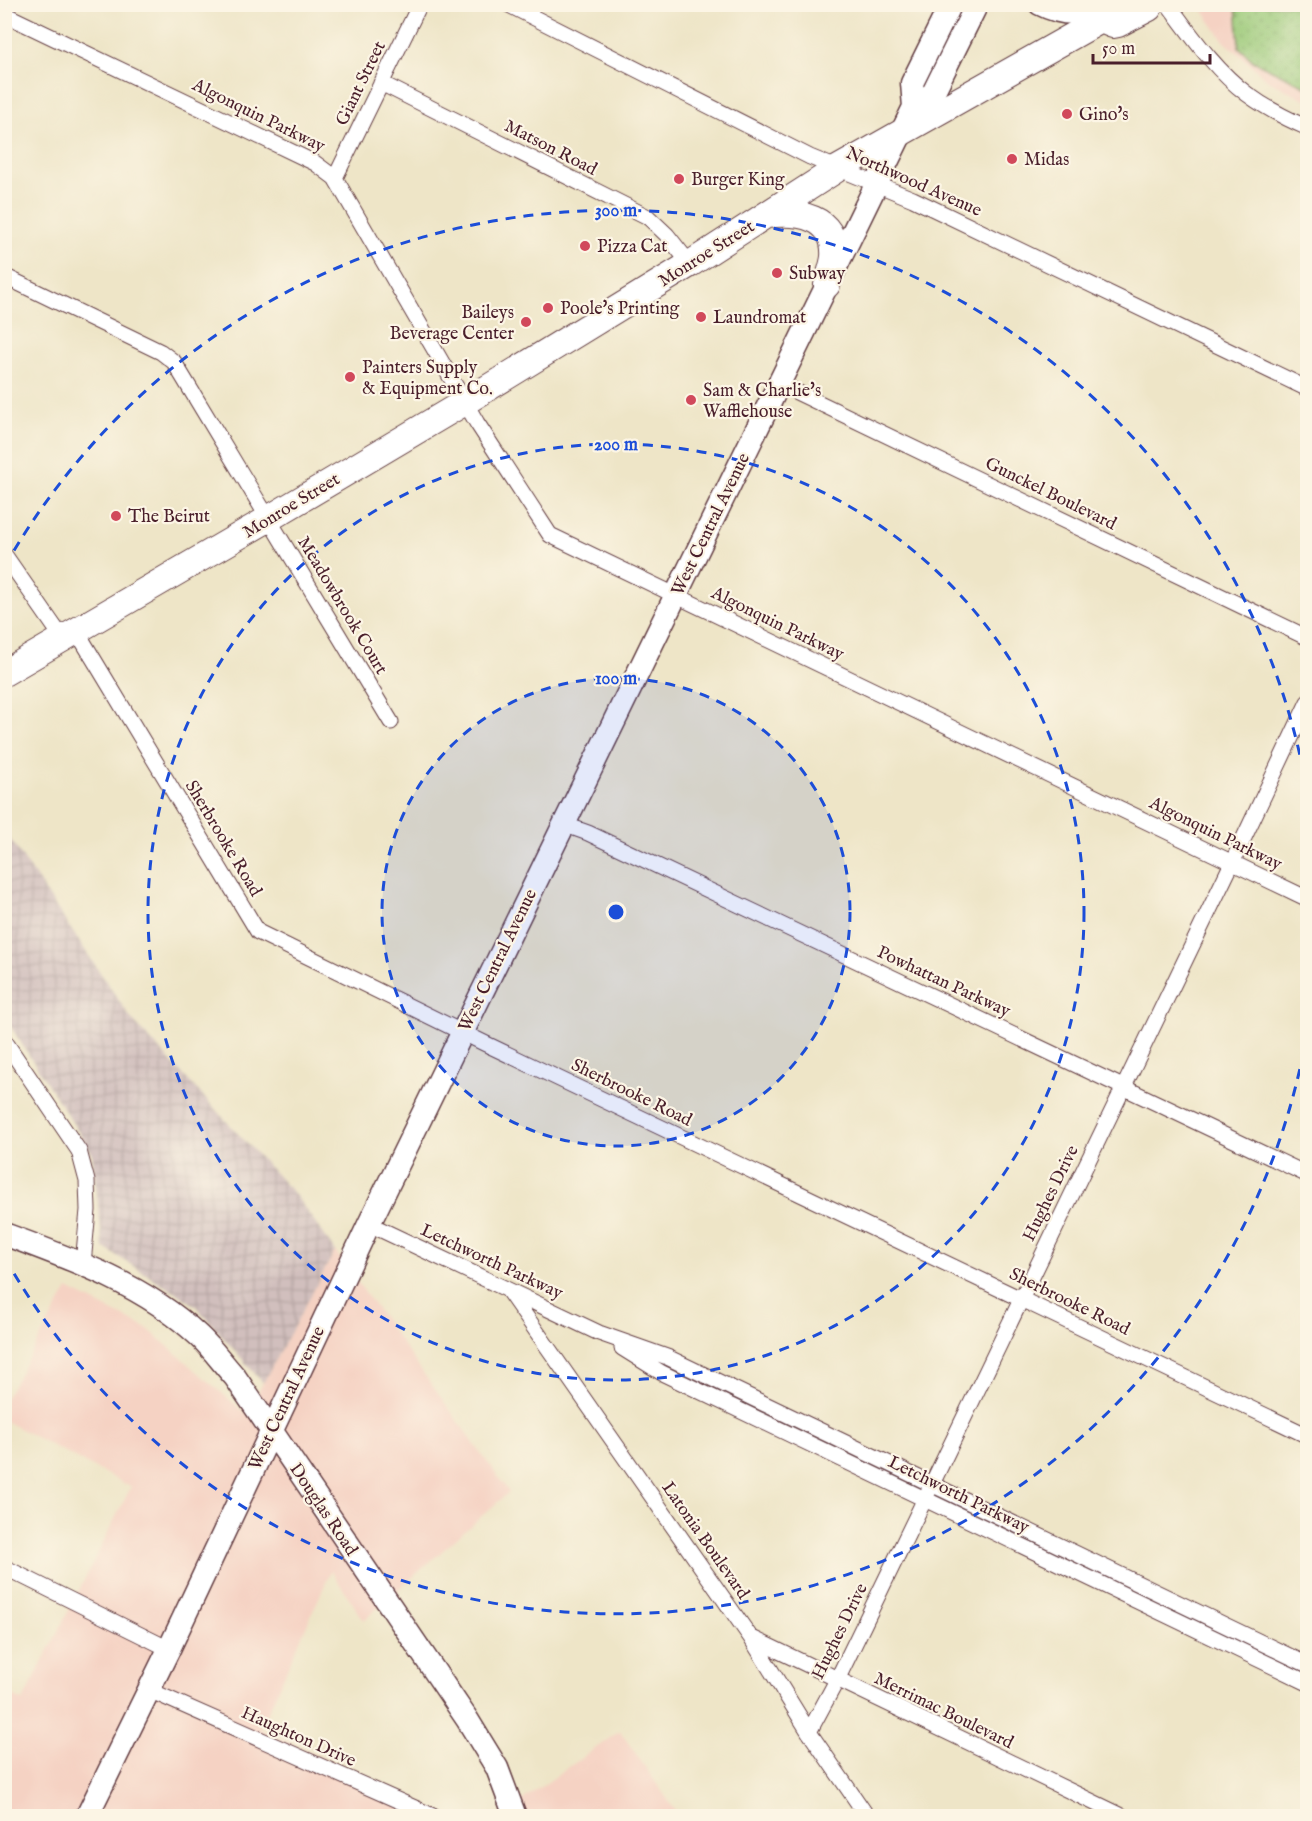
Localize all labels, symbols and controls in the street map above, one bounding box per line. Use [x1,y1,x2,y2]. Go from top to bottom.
scale bar [1093,27,1210,65]
street label: Giant Street [331,38,392,130]
text: 50 m [1102,38,1135,61]
street label: Algonquin Parkway [187,74,329,159]
place label: Gino's [1079,104,1129,127]
marker: Gino's [1060,107,1074,121]
street label: Matson Road [500,115,601,182]
street label: Northwood Avenue [842,142,985,223]
place label: Midas [1024,149,1069,172]
marker: Midas [1005,152,1019,166]
place label: Burger King [691,169,785,192]
marker: Burger King [672,172,686,186]
text: 300 m [595,200,637,223]
street label: Monroe Street [654,216,759,293]
place label: Pizza Cat [597,236,667,259]
marker: Pizza Cat [578,239,592,253]
place label: Subway [789,263,845,286]
marker: Subway [770,266,784,280]
place label: Poole's Printing [560,298,680,321]
marker: Poole's Printing [541,301,555,315]
place label: Baileys Beverage Center [390,302,514,346]
place label: Laundromat [713,307,806,330]
marker: Laundromat [694,310,708,324]
marker: Baileys Beverage Center [519,315,533,329]
place label: Painters Supply & Equipment Co. [362,357,493,401]
marker: Painters Supply & Equipment Co. [343,370,357,384]
place label: Sam & Charlie's Wafflehouse [703,380,821,424]
marker: Sam & Charlie's Wafflehouse [684,393,698,407]
text: 200 m [594,434,638,457]
street label: West Central Avenue [667,449,756,600]
street label: Gunckel Boulevard [981,453,1120,536]
street label: Monroe Street [239,468,344,544]
place label: The Beirut [128,506,210,529]
marker: The Beirut [109,509,123,523]
street label: Meadowbrook Court [291,532,392,679]
street label: Algonquin Parkway [706,582,848,667]
text: 100 m [595,668,637,691]
street label: Sherbrooke Road [179,776,267,901]
street label: Algonquin Parkway [1144,792,1286,877]
street label: West Central Avenue [454,885,543,1036]
centre of rings [606,902,626,922]
street label: Powhattan Parkway [873,941,1014,1023]
street label: Sherbrooke Road [567,1054,696,1133]
street label: Hughes Drive [1018,1142,1085,1246]
street label: Letchworth Parkway [417,1219,566,1305]
street label: Sherbrooke Road [1005,1263,1134,1342]
street label: West Central Avenue [244,1323,331,1474]
street label: Letchworth Parkway [884,1451,1033,1540]
street label: Douglas Road [283,1459,362,1561]
street label: Latonia Boulevard [656,1478,754,1604]
street label: Hughes Drive [807,1580,874,1684]
street label: Merrimac Boulevard [870,1668,1017,1755]
street label: Haughton Drive [237,1702,359,1773]

